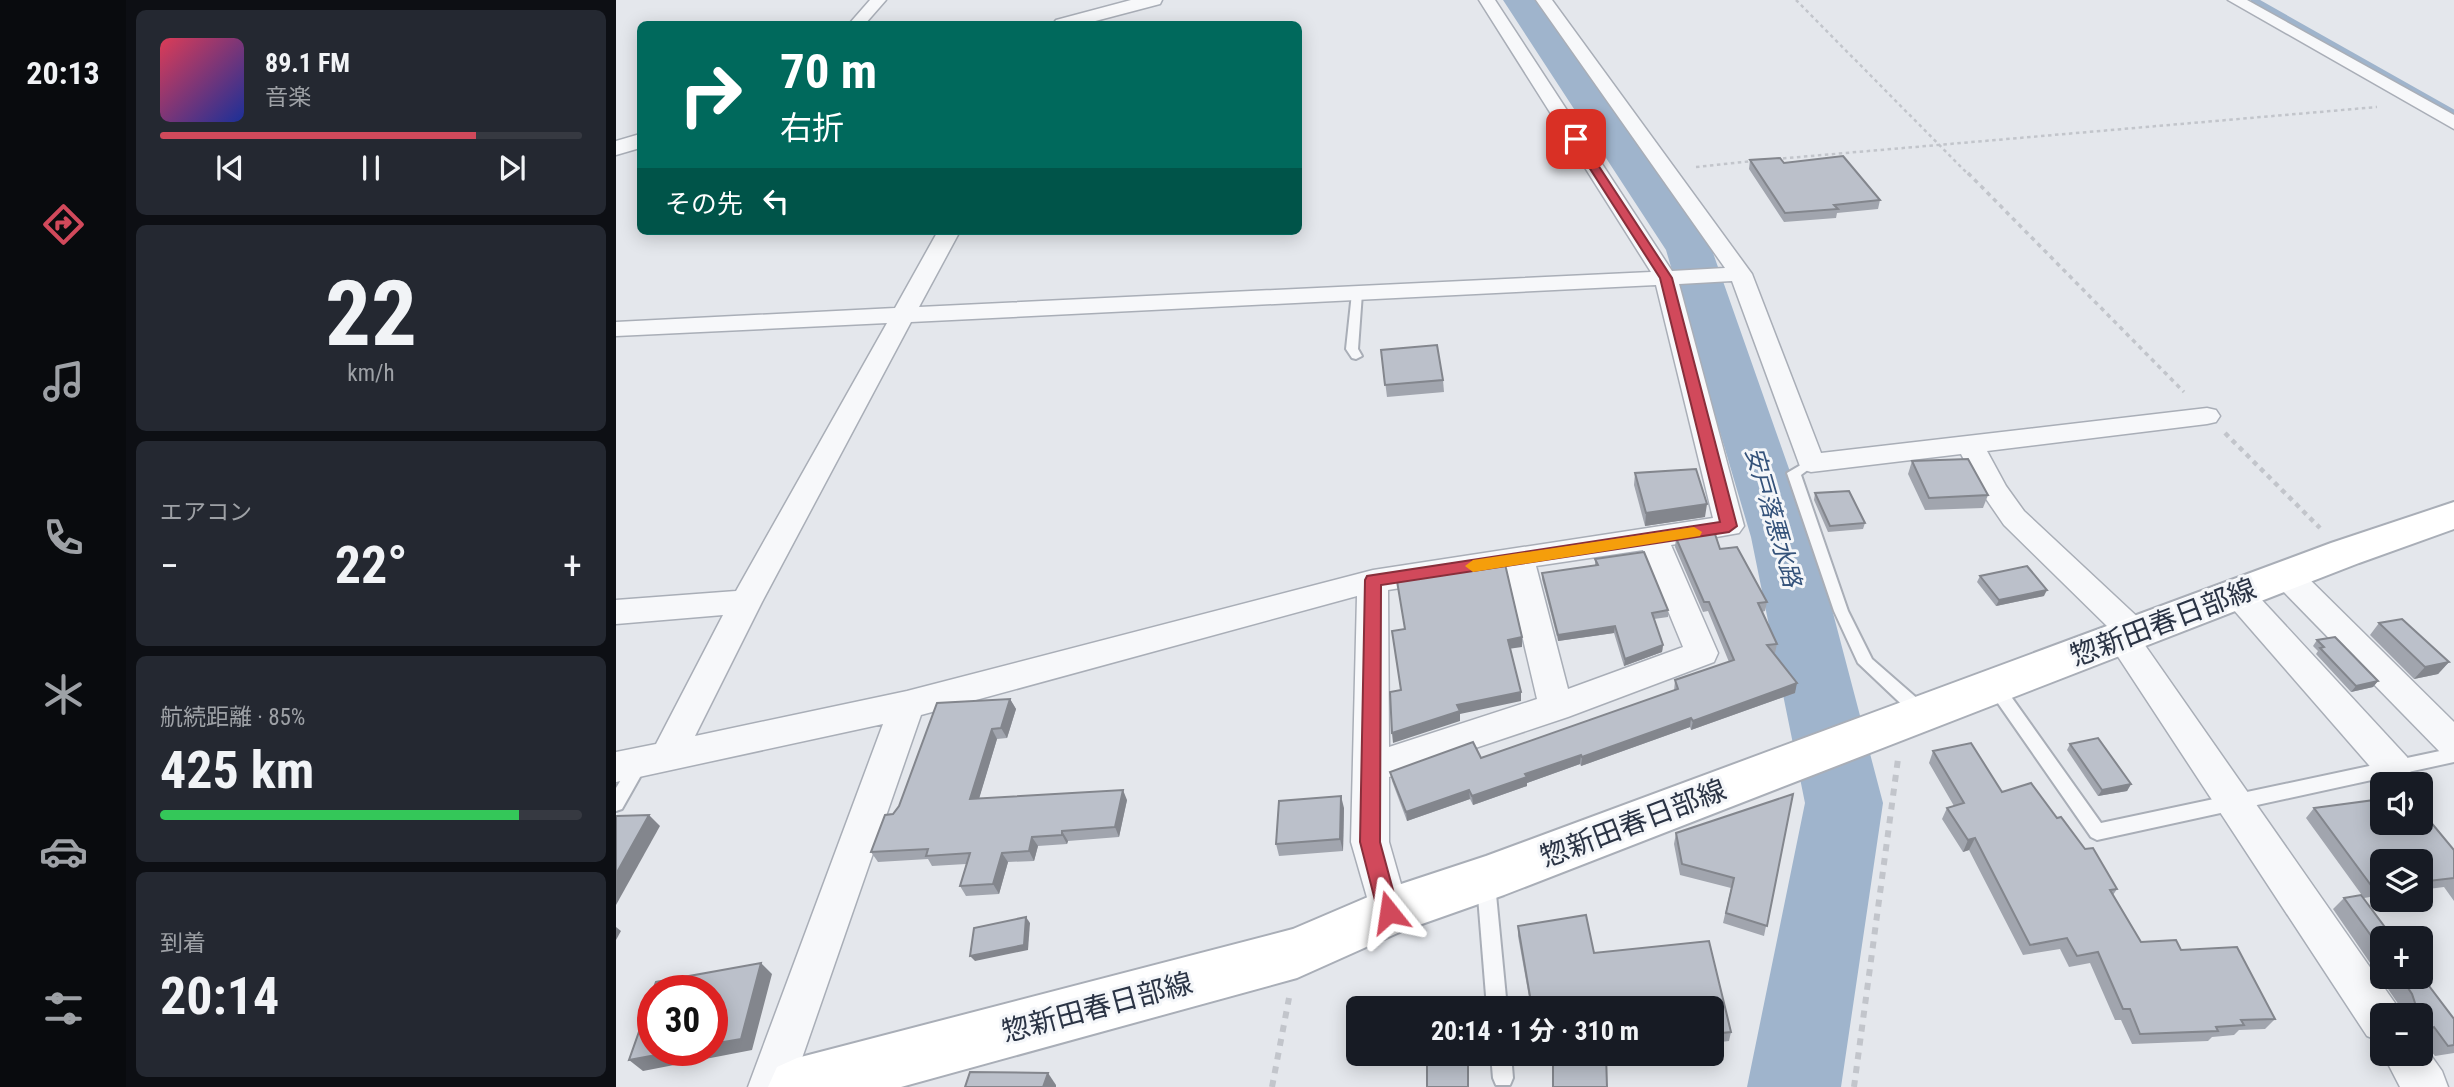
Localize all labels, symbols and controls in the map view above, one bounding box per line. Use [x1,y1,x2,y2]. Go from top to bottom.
text: 70 m [780,43,877,100]
text: 89.1 FM [265,48,350,78]
icon: right [665,49,756,140]
text: 20:13 [26,54,100,92]
text: 音楽 [265,84,311,111]
text: 右折 [780,109,844,147]
pin [1546,109,1606,169]
icon: arrive [1557,120,1595,158]
icon: previous [211,149,249,187]
icon: pause [352,149,390,187]
icon: next [493,149,531,187]
icon: left [757,182,795,220]
text: その先 [665,189,743,219]
icon: directions [39,200,88,249]
text: 22 [325,261,417,367]
icon: music [39,357,88,406]
text: km/h [347,360,395,387]
water label: 安戸落悪水路 [1740,444,1807,592]
text: エアコン [160,499,252,526]
icon: phone [39,513,88,562]
text: 22° [335,535,407,596]
text: − [160,544,179,588]
text: + [563,544,582,588]
street label: 惣新田春日部線 [2066,572,2261,673]
icon: climate [39,670,88,719]
text: 航続距離 · 85% [160,704,305,731]
text: 425 km [160,740,314,801]
map controls [2370,772,2433,1066]
button: sound [2370,772,2433,835]
street label: 惣新田春日部線 [1536,773,1731,874]
icon: car [39,827,88,876]
button: layers [2370,849,2433,912]
position arrow [1352,875,1426,949]
button: + [2370,926,2433,989]
text: 到着 [160,930,206,957]
text: 20:14 [160,966,279,1027]
street label: 惣新田春日部線 [998,966,1196,1049]
speed limit sign: 30 [637,975,728,1066]
icon: filters [39,984,88,1033]
button: − [2370,1003,2433,1066]
text: 20:14 · 1 分 · 310 m [1431,1016,1639,1046]

